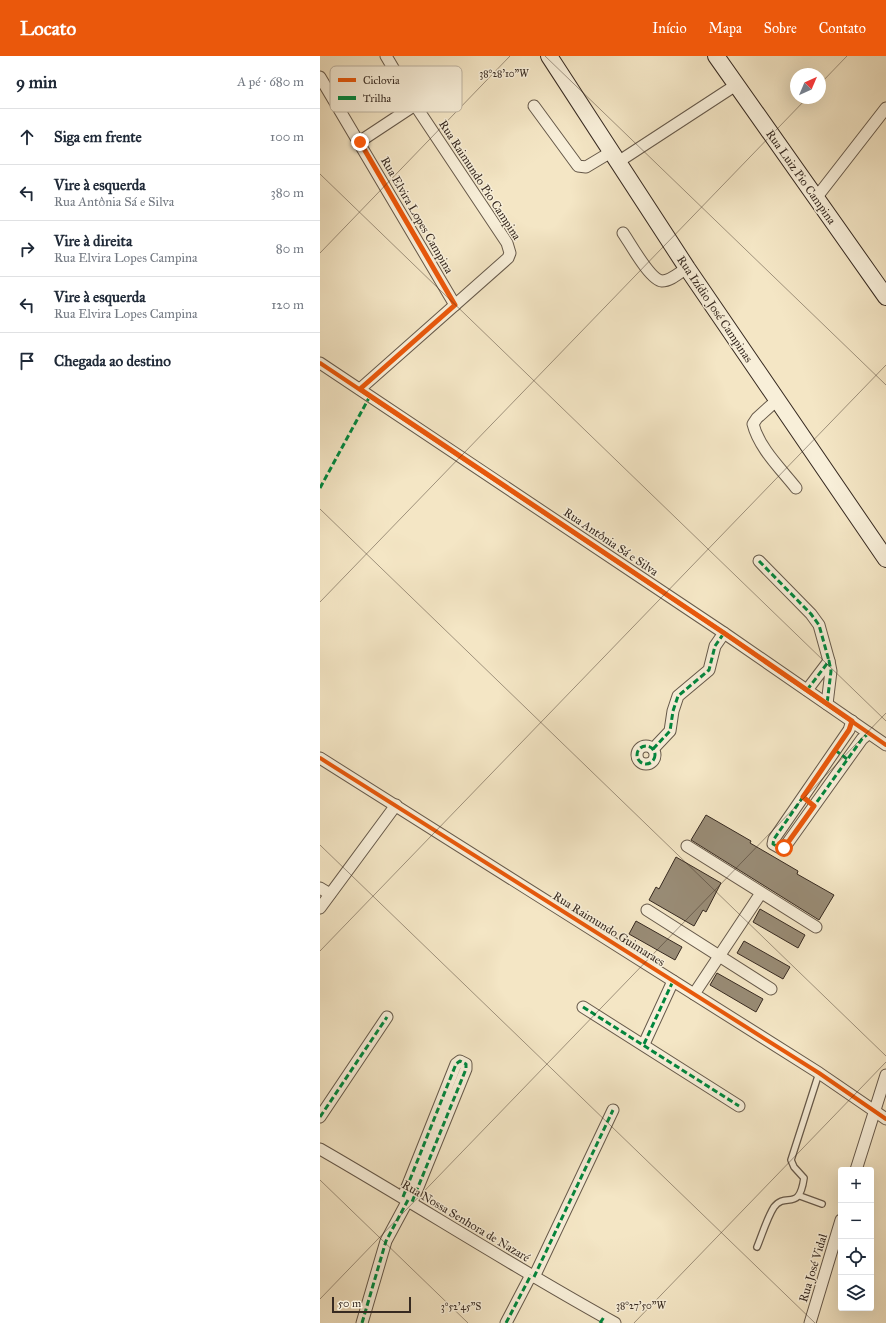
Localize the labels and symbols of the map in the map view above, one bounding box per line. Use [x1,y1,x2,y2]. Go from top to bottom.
legend [330,66,462,112]
text: 38°28'10"W [479,68,529,80]
north arrow [790,68,826,104]
text: Ciclovia [363,74,400,87]
text: Trilha [363,92,392,105]
street label: Rua Raimundo Pio Campina [436,118,524,243]
street label: Rua Luiz Pio Campina [763,127,839,228]
route end [351,133,369,151]
street label: Rua Elvira Lopes Campina [378,154,457,277]
street label: Rua Izídio José Campinas [673,253,756,366]
street label: Rua Antônia Sá e Silva [561,505,662,579]
route start [775,839,793,857]
street label: Rua Raimundo Guimaraes [550,889,668,969]
street label: Rua Nossa Senhora de Nazaré [399,1177,533,1265]
street label: Rua José Vidal [796,1231,831,1304]
scale bar [332,1295,411,1314]
text: 38°27'50"W [616,1300,667,1312]
text: 3°52'45"S [441,1301,481,1313]

